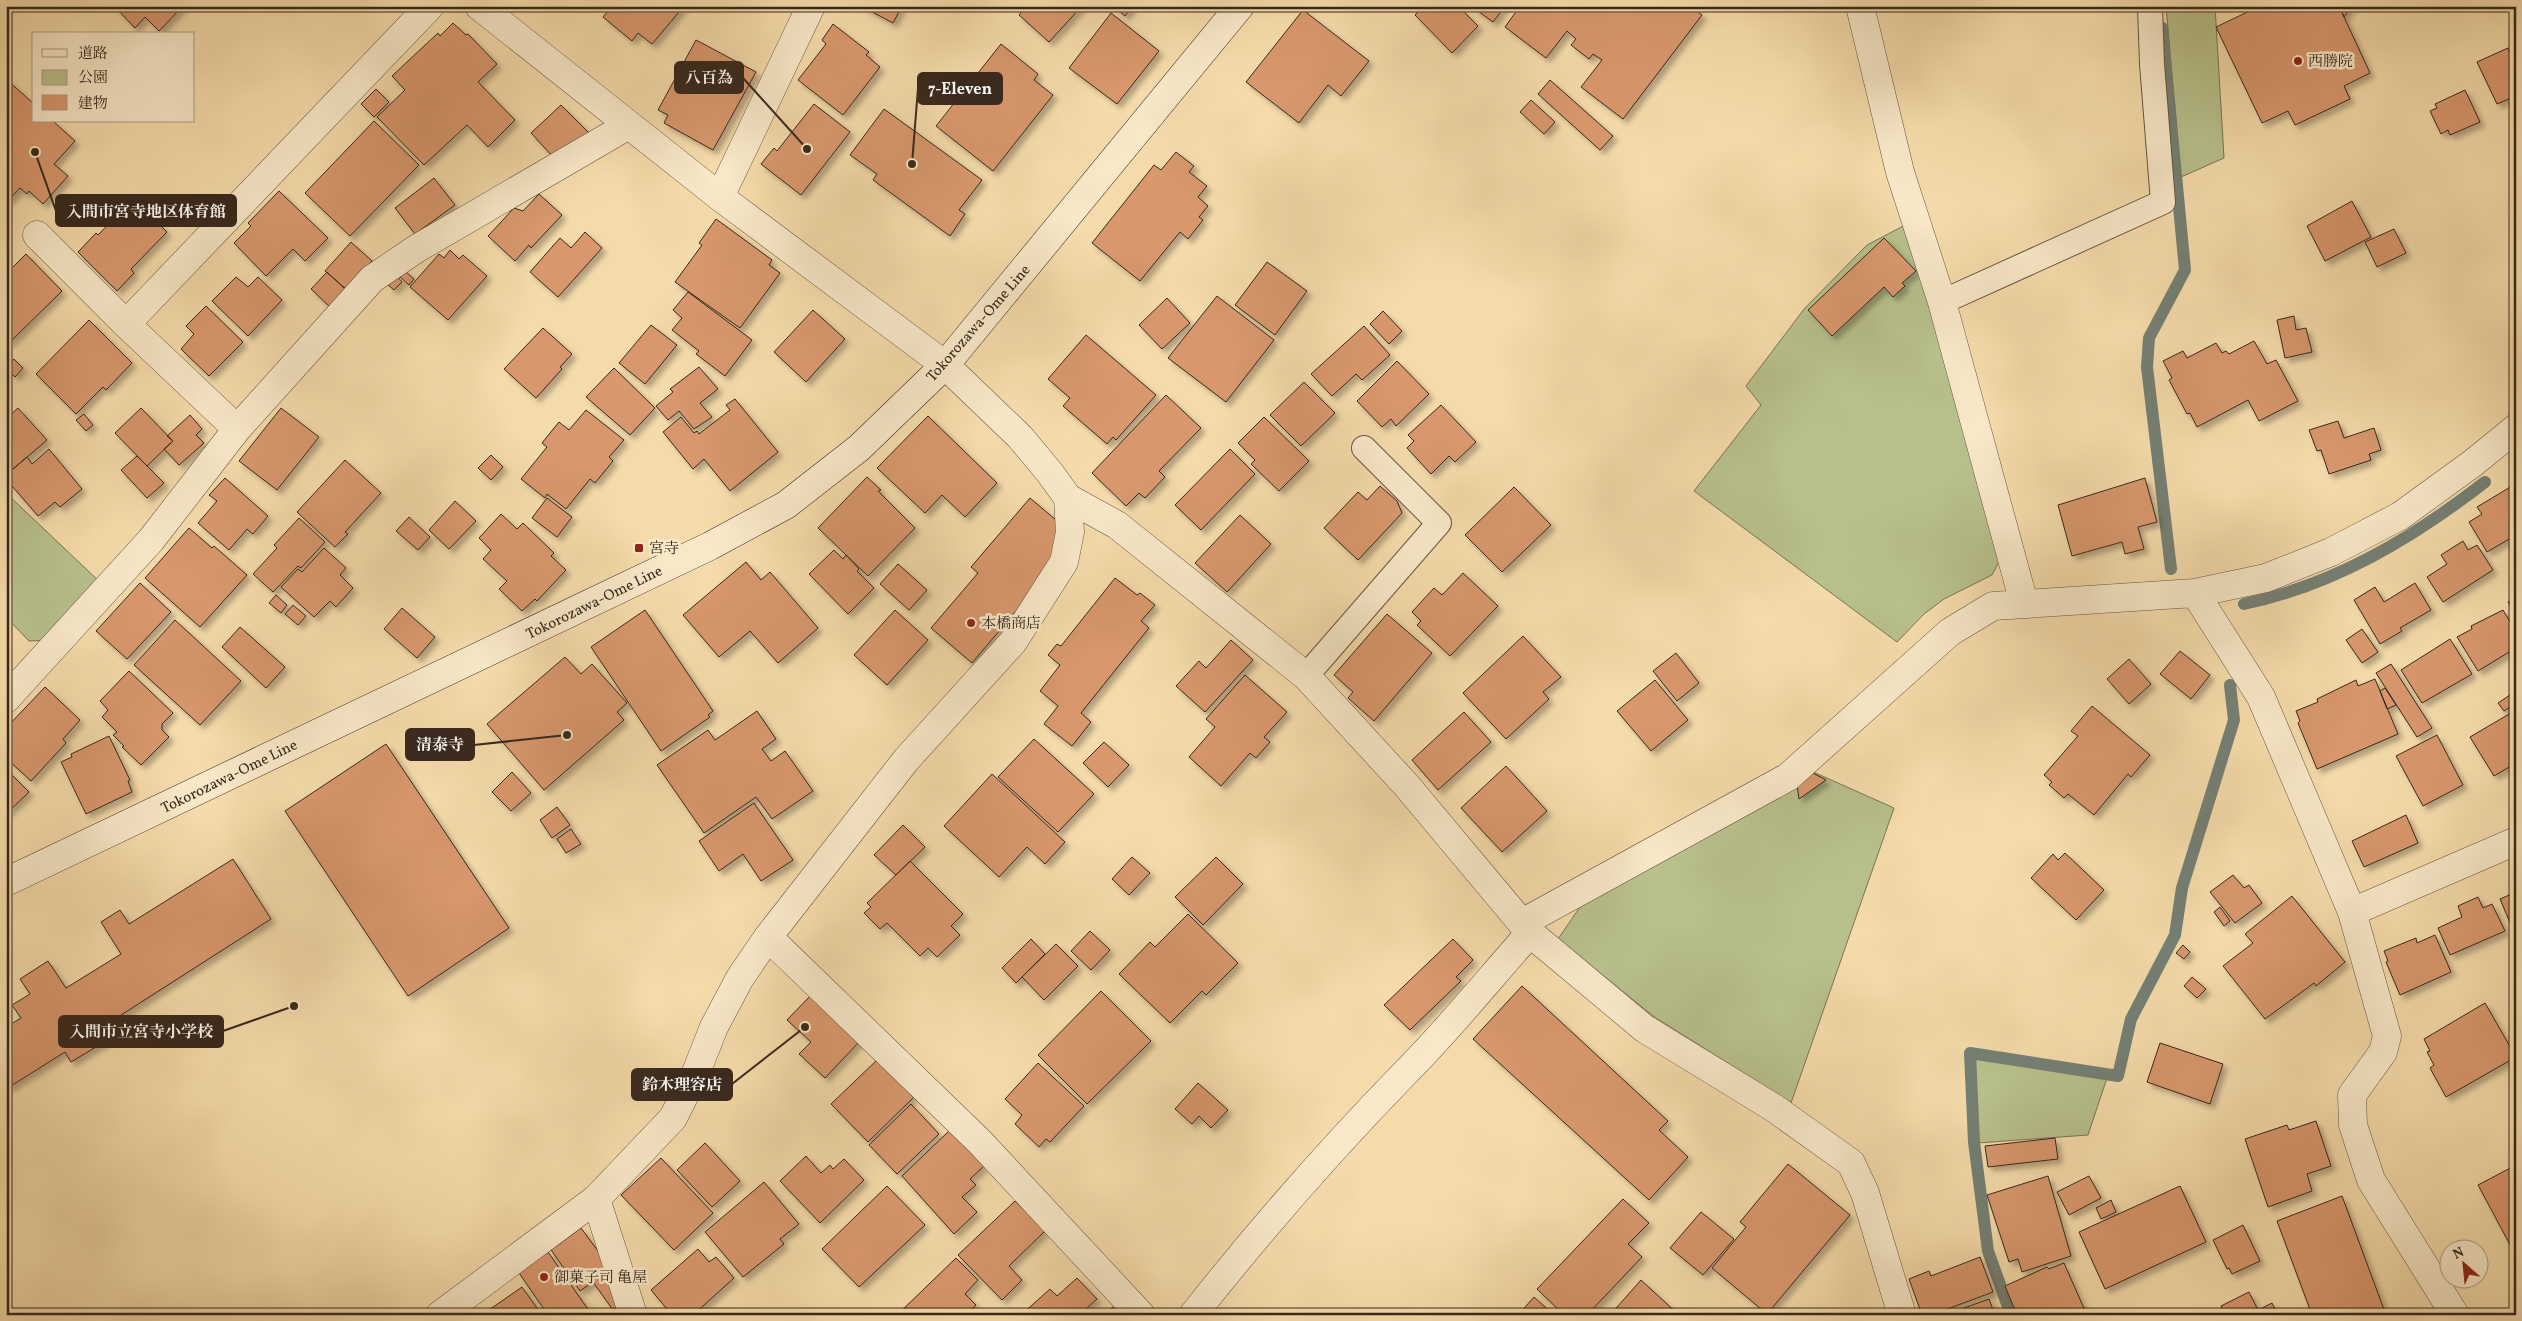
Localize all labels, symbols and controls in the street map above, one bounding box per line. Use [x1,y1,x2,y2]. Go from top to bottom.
legend [32,32,195,122]
text: 道路 [78,44,108,65]
place label: 西勝院 [2308,52,2353,73]
marker: 西勝院 [2292,55,2304,67]
callout: 八百為 [675,62,743,93]
text: 公園 [78,68,108,89]
text: 八百為 [685,68,733,90]
callout: 7-Eleven [918,73,1002,104]
text: 7-Eleven [928,79,993,101]
text: 建物 [78,94,108,115]
callout: 入間市宮寺地区体育館 [56,195,236,226]
text: 入間市宮寺地区体育館 [66,202,226,224]
street label: Tokorozawa-Ome Line [922,261,1036,387]
place label: 宮寺 [649,539,679,560]
marker: 宮寺 [633,542,645,554]
street label: Tokorozawa-Ome Line [523,561,666,646]
place label: 本橋商店 [981,614,1041,635]
marker: 本橋商店 [965,617,977,629]
callout: 清泰寺 [406,729,474,760]
street label: Tokorozawa-Ome Line [158,735,301,820]
text: 清泰寺 [416,735,464,757]
callout: 入間市立宮寺小学校 [59,1016,223,1047]
text: 入間市立宮寺小学校 [69,1022,214,1044]
callout: 鈴木理容店 [632,1069,732,1100]
text: 鈴木理容店 [642,1075,722,1097]
north arrow [2440,1238,2490,1288]
text: N [2450,1243,2468,1265]
place label: 御菓子司 亀屋 [554,1268,647,1289]
marker: 御菓子司 亀屋 [538,1271,550,1283]

